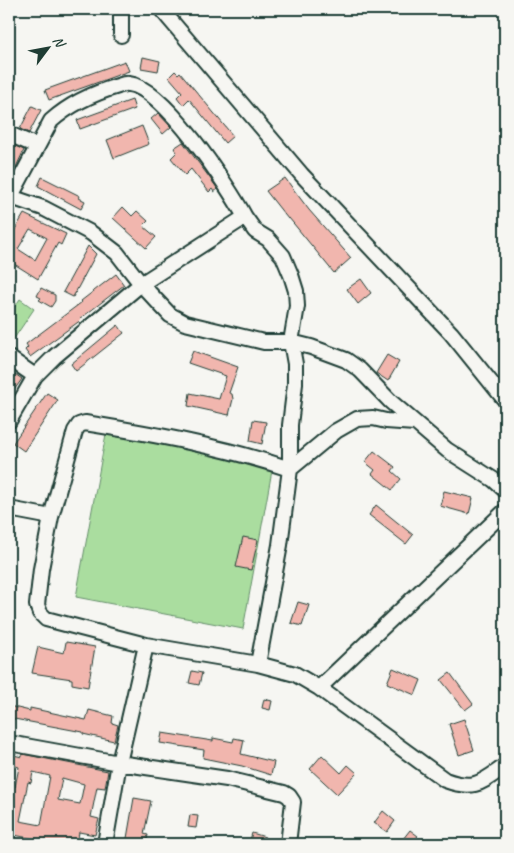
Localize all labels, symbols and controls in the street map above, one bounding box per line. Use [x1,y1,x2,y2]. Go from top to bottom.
north arrow [22,22,72,72]
text: N [49,33,69,52]

